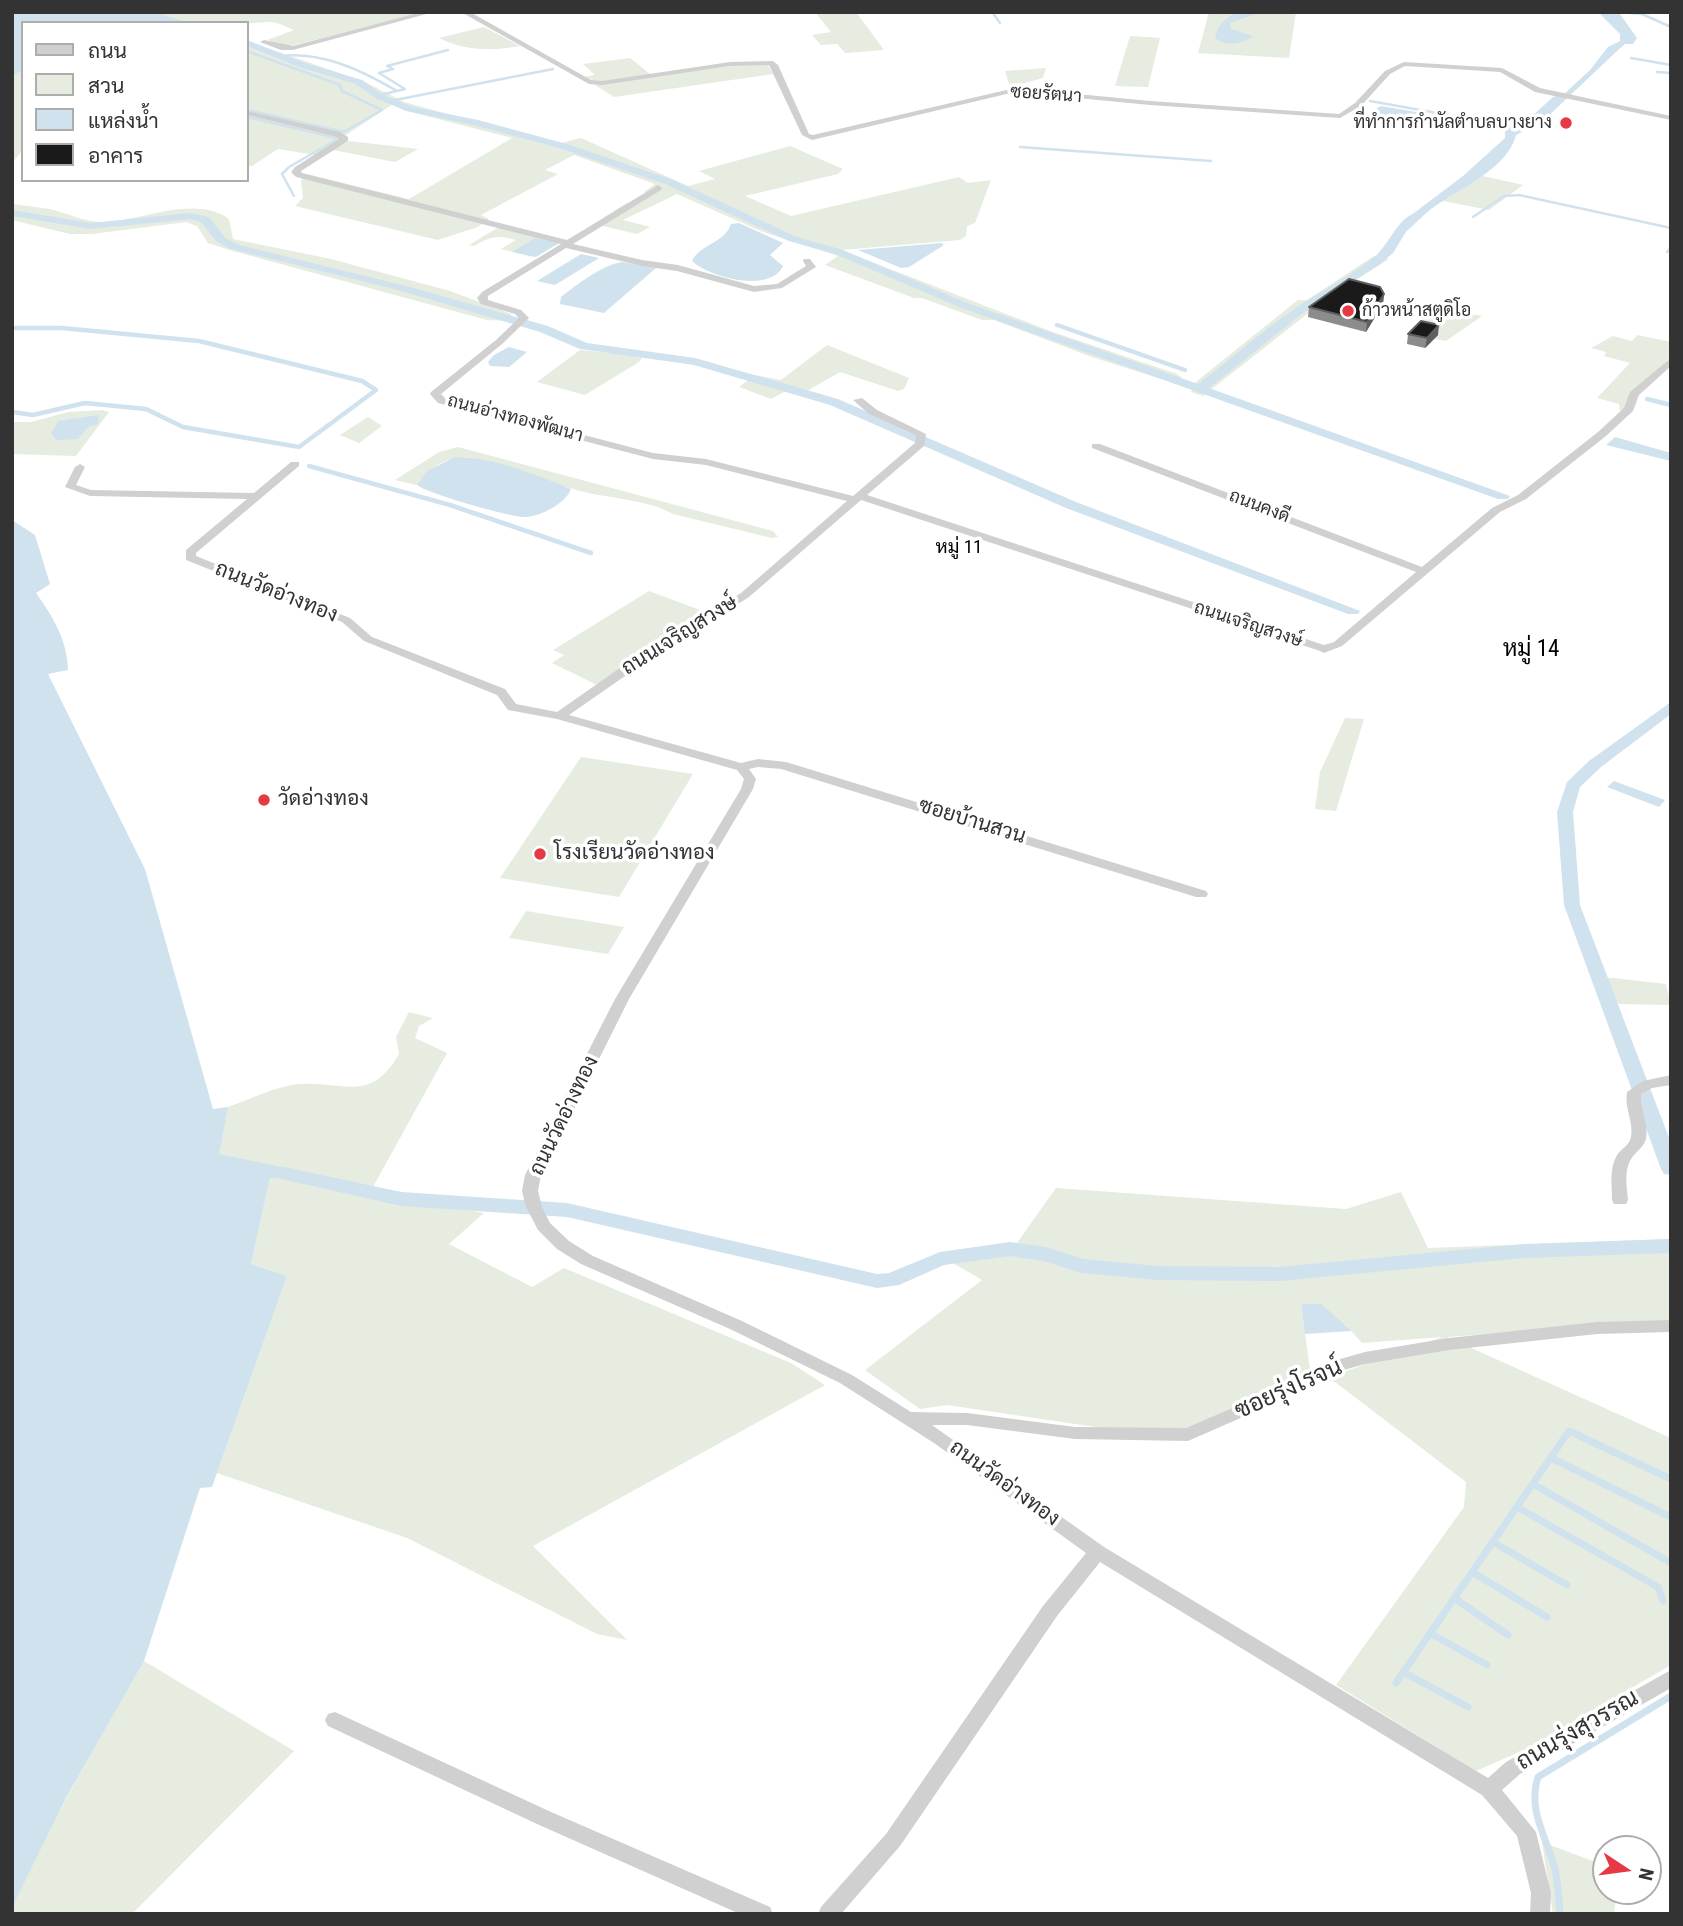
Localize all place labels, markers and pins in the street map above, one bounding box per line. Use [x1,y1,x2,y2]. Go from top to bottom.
place label: ที่ทำการกำนัลตำบลบางยาง [1353,112,1552,134]
marker: ที่ทำการกำนัลตำบลบางยาง [1558,115,1574,131]
place label: ก้าวหน้าสตูดิโอ [1362,300,1471,322]
marker: ก้าวหน้าสตูดิโอ [1340,303,1356,319]
place label: วัดอ่างทอง [278,787,369,813]
marker: วัดอ่างทอง [256,792,272,808]
place label: โรงเรียนวัดอ่างทอง [554,841,715,867]
marker: โรงเรียนวัดอ่างทอง [532,846,548,862]

